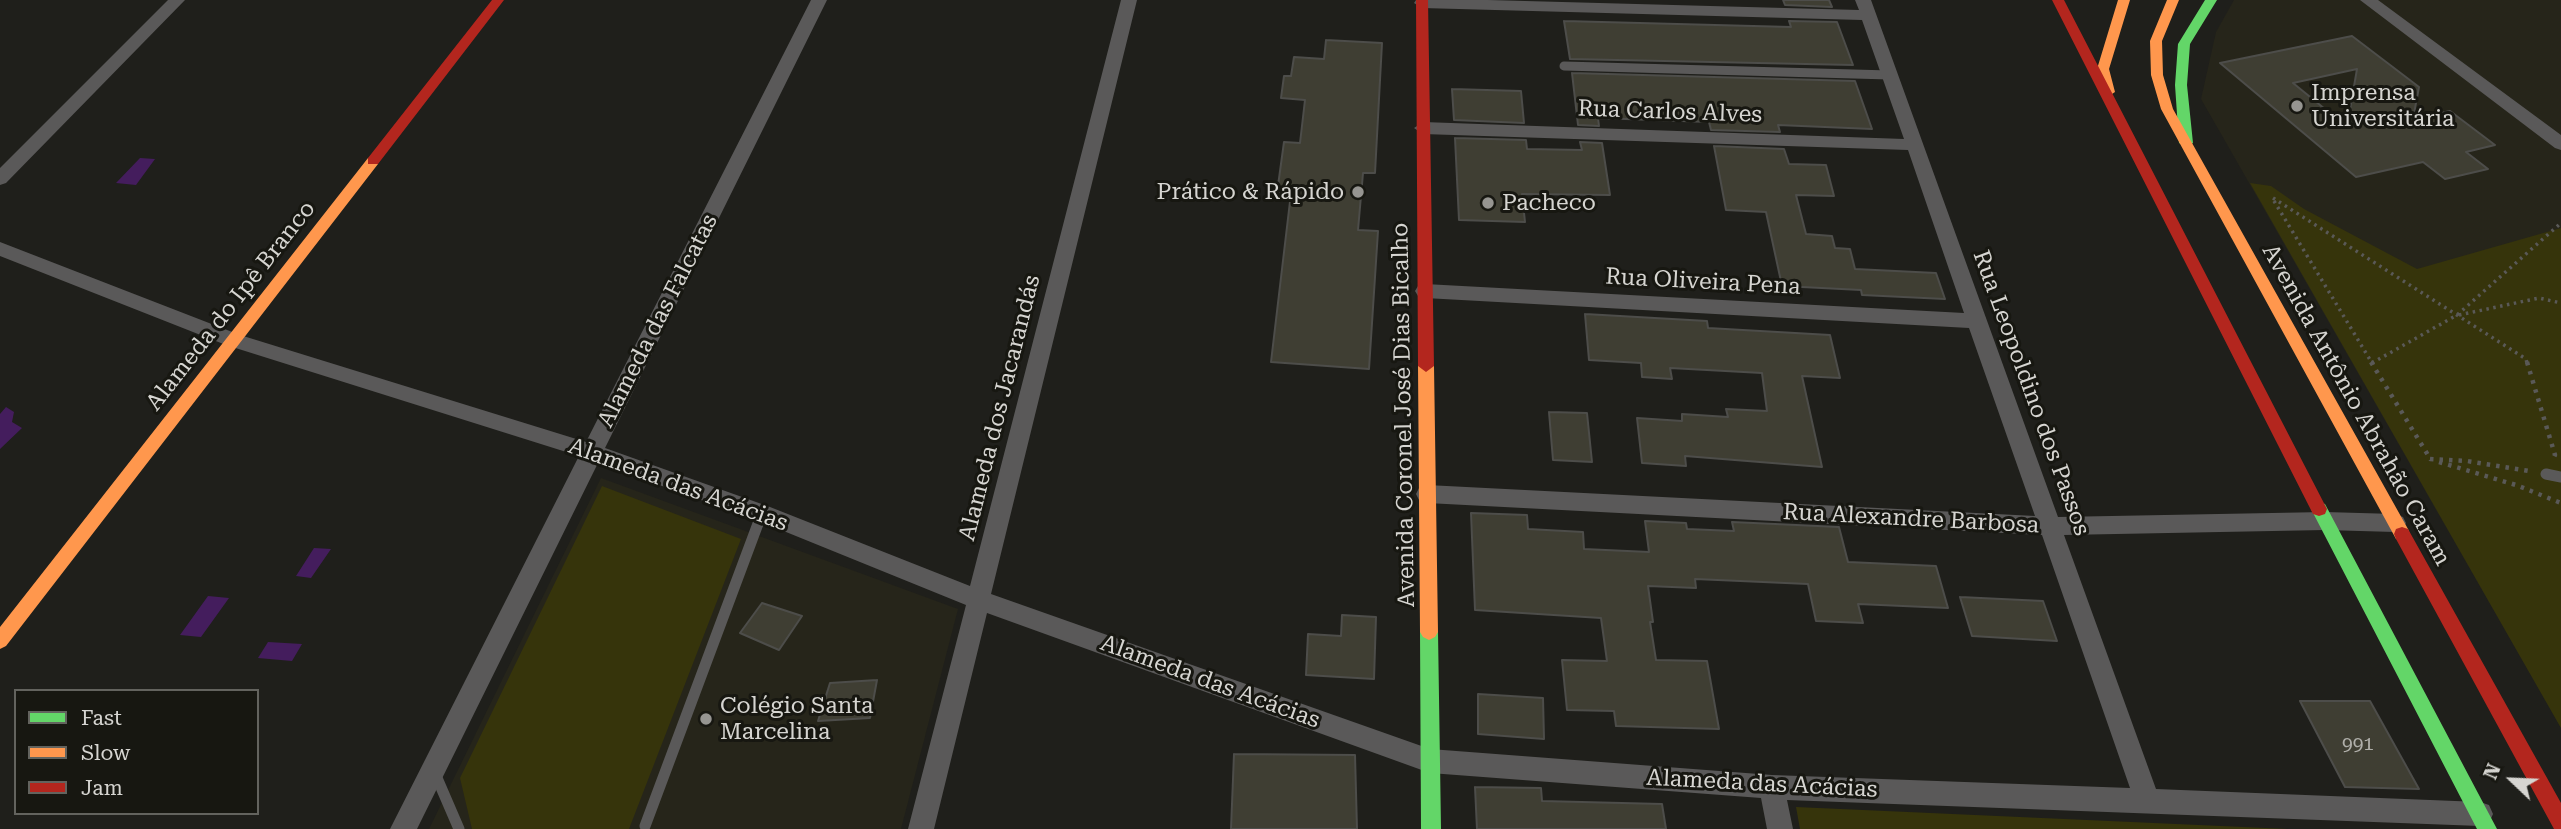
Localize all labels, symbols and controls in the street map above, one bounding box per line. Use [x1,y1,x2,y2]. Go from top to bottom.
place label: Imprensa Universitária [2311,79,2455,133]
street label: Rua Carlos Alves [1577,95,1763,129]
marker: Imprensa Universitária [2289,98,2305,114]
place label: Prático & Rápido [1157,178,1344,206]
marker: Prático & Rápido [1350,184,1366,200]
place label: Pacheco [1502,189,1596,217]
marker: Pacheco [1480,195,1496,211]
street label: Alameda do Ipê Branco [141,196,321,416]
street label: Alameda das Falcatas [592,210,724,432]
street label: Avenida Coronel José Dias Bicalho [1387,222,1421,608]
street label: Avenida Antônio Abrahão Caram [2256,239,2456,571]
street label: Rua Leopoldino dos Passos [1966,247,2096,539]
street label: Rua Oliveira Pena [1605,263,1801,301]
street label: Alameda dos Jacarandás [954,272,1046,544]
street label: Alameda das Acácias [565,432,791,538]
street label: Rua Alexandre Barbosa [1782,499,2040,539]
street label: Alameda das Acácias [1097,629,1323,735]
legend [14,689,259,815]
place label: Colégio Santa Marcelina [720,692,873,746]
text: Fast [81,706,122,730]
marker: Colégio Santa Marcelina [698,711,714,727]
house number: 991 [2342,733,2374,755]
text: Slow [81,741,130,765]
north arrow [2477,745,2547,815]
text: N [2479,760,2506,783]
street label: Alameda das Acácias [1646,764,1878,804]
text: Jam [81,776,123,800]

